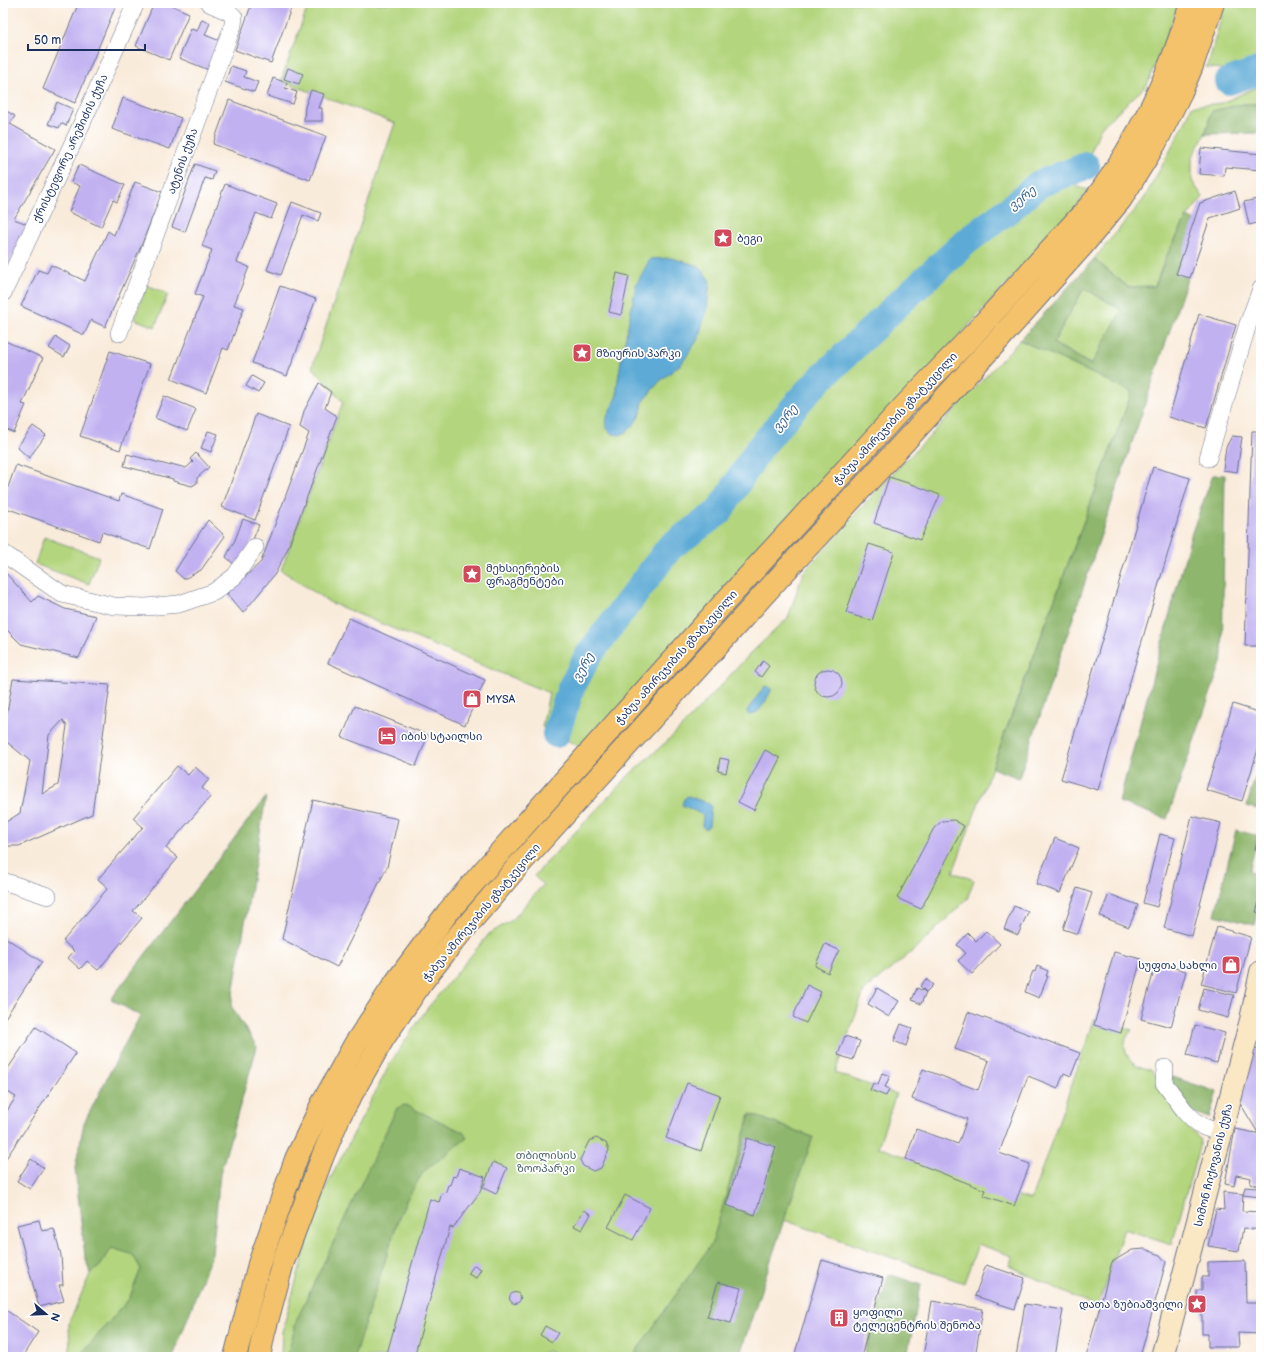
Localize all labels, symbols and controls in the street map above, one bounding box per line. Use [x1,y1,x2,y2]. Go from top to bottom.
scale bar [28,26,145,52]
text: 50 m [34,33,61,48]
street label: ქრისტეფორე არეშიძის ქუჩა [30,72,111,224]
street label: ატენის ქუჩა [165,126,200,196]
water label: ვერე [1006,182,1040,214]
place icon: ბეგი [712,227,734,249]
place label: ბეგი [737,232,763,245]
place icon: მზიურის პარკი [571,342,593,364]
place label: მზიურის პარკი [596,347,681,360]
street label: ჭაბუა ამირეჯიბის გზატკეცილი [831,350,960,487]
water label: ვერე [770,401,802,435]
place label: მეხსიერების ფრაგმენტები [486,562,564,588]
place icon: მეხსიერების ფრაგმენტები [461,563,483,585]
street label: ჭაბუა ამირეჯიბის გზატკეცილი [613,588,740,727]
water label: ვერე [569,649,598,684]
shop icon: MYSA [461,688,483,710]
place label: MYSA [486,693,516,706]
hotel icon: იბის სტაილსი [376,725,398,747]
place label: იბის სტაილსი [401,730,482,743]
street label: ჭაბუა ამირეჯიბის გზატკეცილი [420,841,543,984]
shop icon: სუფთა სახლი [1220,954,1242,976]
place label: სუფთა სახლი [1138,959,1217,972]
street label: სიმონ ჩიქოვანის ქუჩა [1192,1102,1235,1228]
park label: თბილისის ზოოპარკი [516,1149,577,1175]
place icon: დათა ზუბიაშვილი [1186,1293,1208,1315]
north arrow [26,1294,66,1334]
place label: დათა ზუბიაშვილი [1079,1298,1183,1311]
place label: ყოფილი ტელეცენტრის შენობა [853,1306,981,1332]
building icon: ყოფილი ტელეცენტრის შენობა [828,1307,850,1329]
text: N [47,1311,62,1323]

